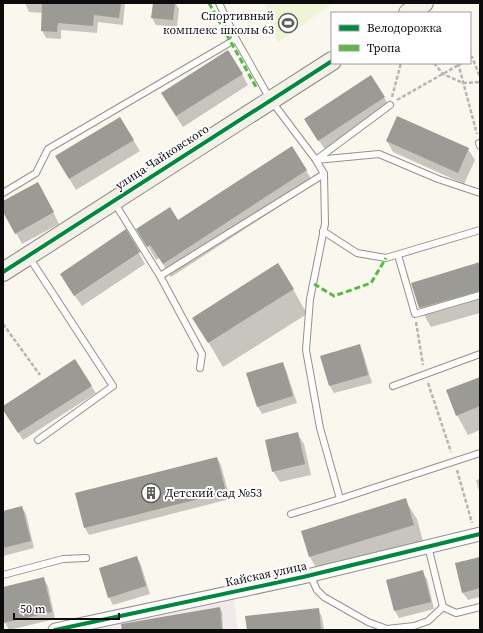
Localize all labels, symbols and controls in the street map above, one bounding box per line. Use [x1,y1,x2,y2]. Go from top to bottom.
place label: Спортивный комплекс школы 63 [163,8,274,38]
sports icon: Спортивный комплекс школы 63 [277,12,299,34]
legend [331,12,471,64]
text: Велодорожка [367,20,443,36]
text: Тропа [367,40,402,56]
street label: улица Чайковского [112,121,212,193]
building icon: Детский сад №53 [140,482,162,504]
place label: Детский сад №53 [165,485,262,501]
street label: Кайская улица [224,557,309,590]
scale bar [14,595,119,621]
text: 50 m [20,601,46,617]

